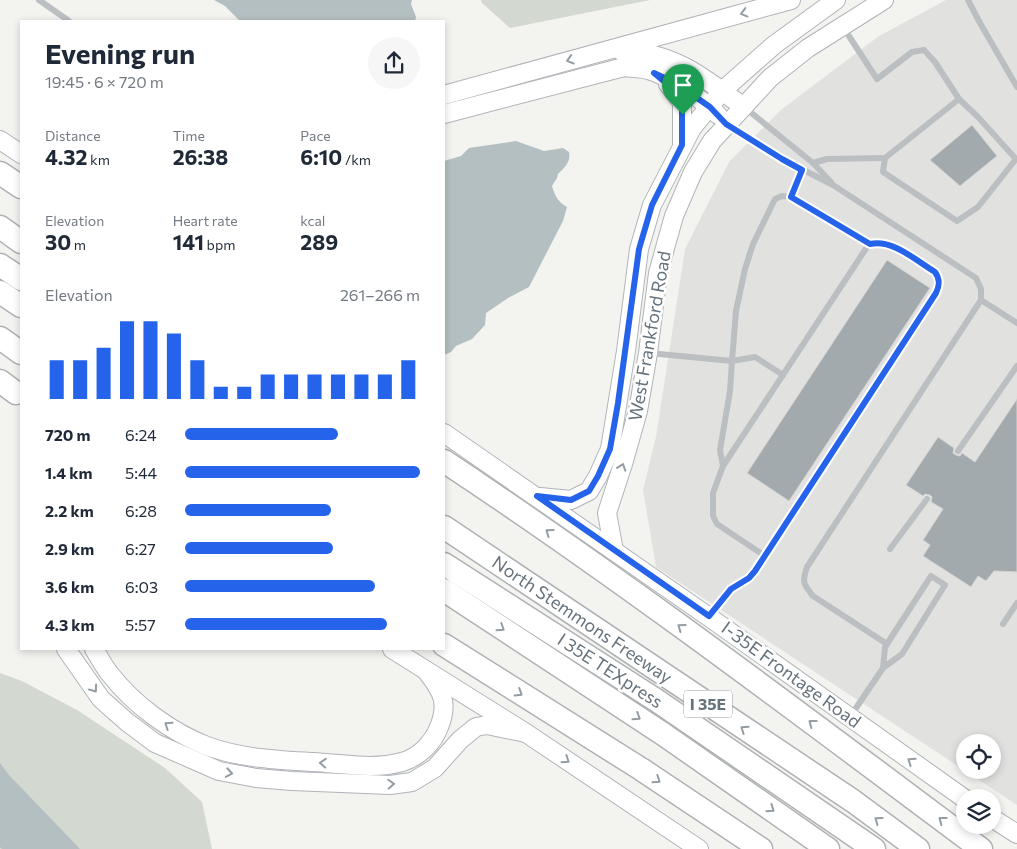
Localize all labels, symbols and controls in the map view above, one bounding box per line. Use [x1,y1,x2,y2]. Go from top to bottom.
one-way arrow [740,7,748,17]
text: Evening run [45,36,195,70]
button: share [368,37,420,89]
one-way arrow [566,55,575,65]
pin [662,64,704,115]
icon: arrive [669,71,697,99]
text: 19:45 · 6 × 720 m [45,72,164,91]
text: Distance [45,127,101,144]
text: Time [173,127,205,144]
text: Pace [300,127,331,144]
text: 4.32 [45,144,87,169]
text: 26:38 [173,144,228,169]
text: 6:10 [300,144,342,169]
text: km [87,151,110,168]
text: /km [342,151,371,168]
text: Elevation [45,212,104,229]
text: Heart rate [173,212,238,229]
text: kcal [300,212,325,229]
text: 30 [45,229,71,254]
text: 141 [173,229,204,254]
text: 289 [300,229,338,254]
text: m [71,236,86,253]
text: bpm [204,236,235,253]
street label: West Frankford Road [623,249,675,423]
text: Elevation [45,285,113,304]
text: 261–266 m [340,285,420,304]
text: 720 m [45,425,90,444]
text: 6:24 [125,425,157,444]
text: 1.4 km [45,463,92,482]
text: 5:44 [125,463,157,482]
one-way arrow [616,463,626,471]
text: 2.2 km [45,501,94,520]
text: 6:28 [125,501,157,520]
one-way arrow [545,529,555,538]
text: 2.9 km [45,539,94,558]
text: 6:27 [125,539,156,558]
street label: North Stemmons Freeway [488,551,677,688]
text: 3.6 km [45,577,94,596]
text: 6:03 [125,577,158,596]
text: 4.3 km [45,615,95,634]
text: 5:57 [125,615,156,634]
street label: I-35E Frontage Road [718,616,866,732]
one-way arrow [496,621,505,631]
one-way arrow [677,624,686,633]
street label: I 35E TEXpress [554,628,667,712]
one-way arrow [88,683,96,692]
one-way arrow [514,686,523,696]
road number: I 35E [684,691,732,718]
one-way arrow [631,711,641,720]
one-way arrow [808,720,818,729]
one-way arrow [164,722,173,731]
one-way arrow [740,726,750,735]
map controls [956,734,1001,834]
button: locate [956,734,1001,779]
one-way arrow [561,754,570,763]
one-way arrow [319,757,327,768]
one-way arrow [907,758,917,767]
one-way arrow [224,768,233,778]
one-way arrow [652,773,661,783]
one-way arrow [387,779,395,790]
button: layers [956,789,1001,834]
one-way arrow [765,803,775,812]
one-way arrow [875,817,884,826]
one-way arrow [938,817,948,826]

